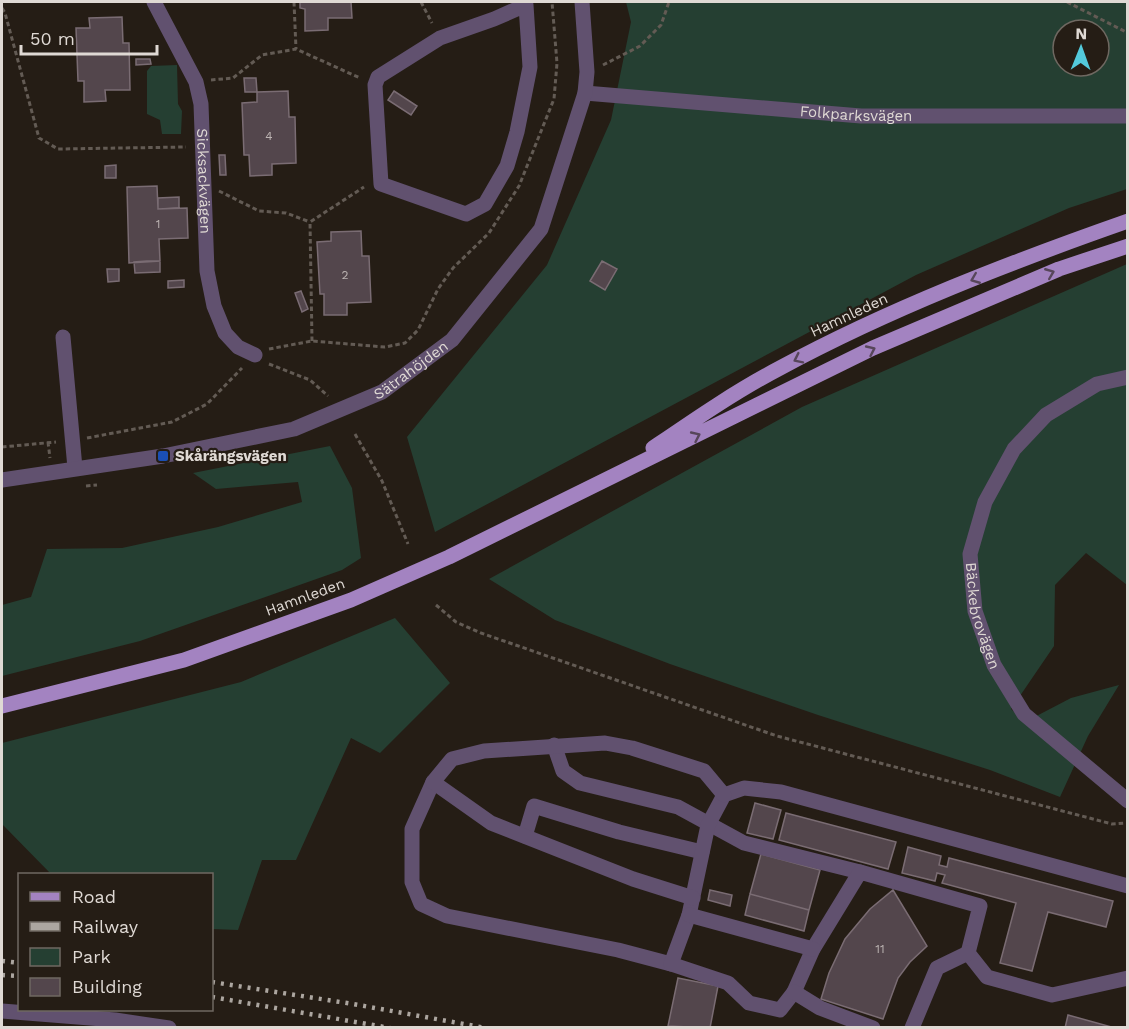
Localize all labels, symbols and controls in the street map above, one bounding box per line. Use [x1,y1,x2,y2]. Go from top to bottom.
scale bar [21,18,158,56]
north arrow [1051,18,1111,78]
text: N [1075,24,1087,43]
text: 50 m [30,28,75,49]
street label: Folkparksvägen [799,102,912,125]
street label: Sicksackvägen [193,128,215,234]
house number: 4 [265,129,273,143]
house number: 1 [156,217,160,231]
house number: 2 [342,268,349,282]
one-way arrow [1044,268,1055,280]
one-way arrow [971,272,982,284]
street label: Hamnleden [807,289,891,341]
street label: Sätrahöjden [371,337,452,403]
one-way arrow [864,345,875,357]
one-way arrow [793,352,804,363]
one-way arrow [689,431,700,443]
place label: Skårängsvägen [175,447,287,465]
marker: Skårängsvägen [156,449,170,463]
street label: Bäckebrovägen [962,562,1004,672]
street label: Hamnleden [263,574,347,620]
legend [18,873,213,1011]
text: Road [72,886,116,907]
text: Railway [72,916,139,937]
house number: 11 [875,942,885,956]
text: Park [72,946,111,967]
text: Building [72,976,142,997]

